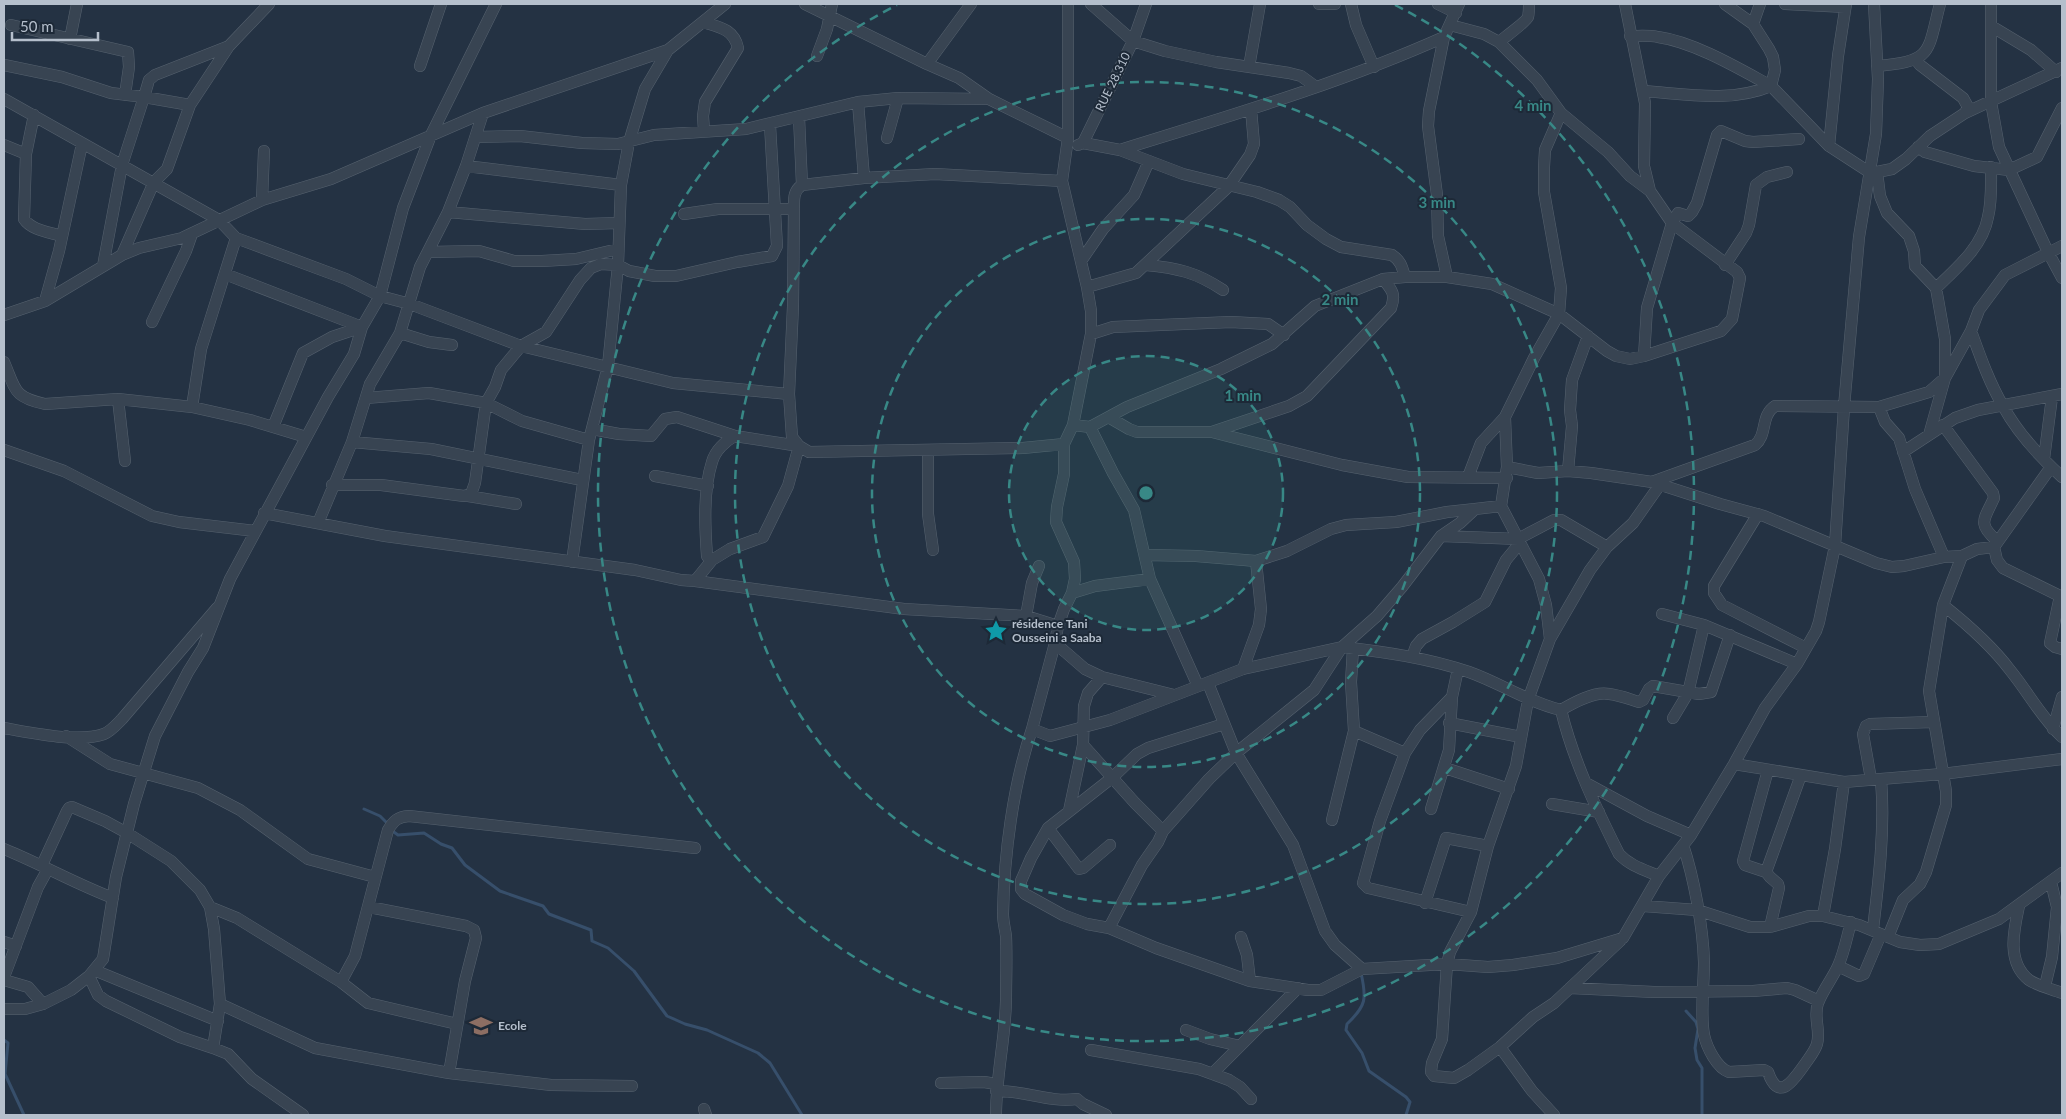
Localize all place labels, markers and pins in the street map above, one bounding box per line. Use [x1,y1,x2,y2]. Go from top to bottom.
centre of rings [1137,484,1155,502]
place label: résidence Tani Ousseini a Saaba [1012,616,1102,645]
place icon: résidence Tani Ousseini a Saaba [983,618,1009,644]
school or university icon: Ecole [468,1013,494,1039]
place label: Ecole [498,1018,527,1033]

